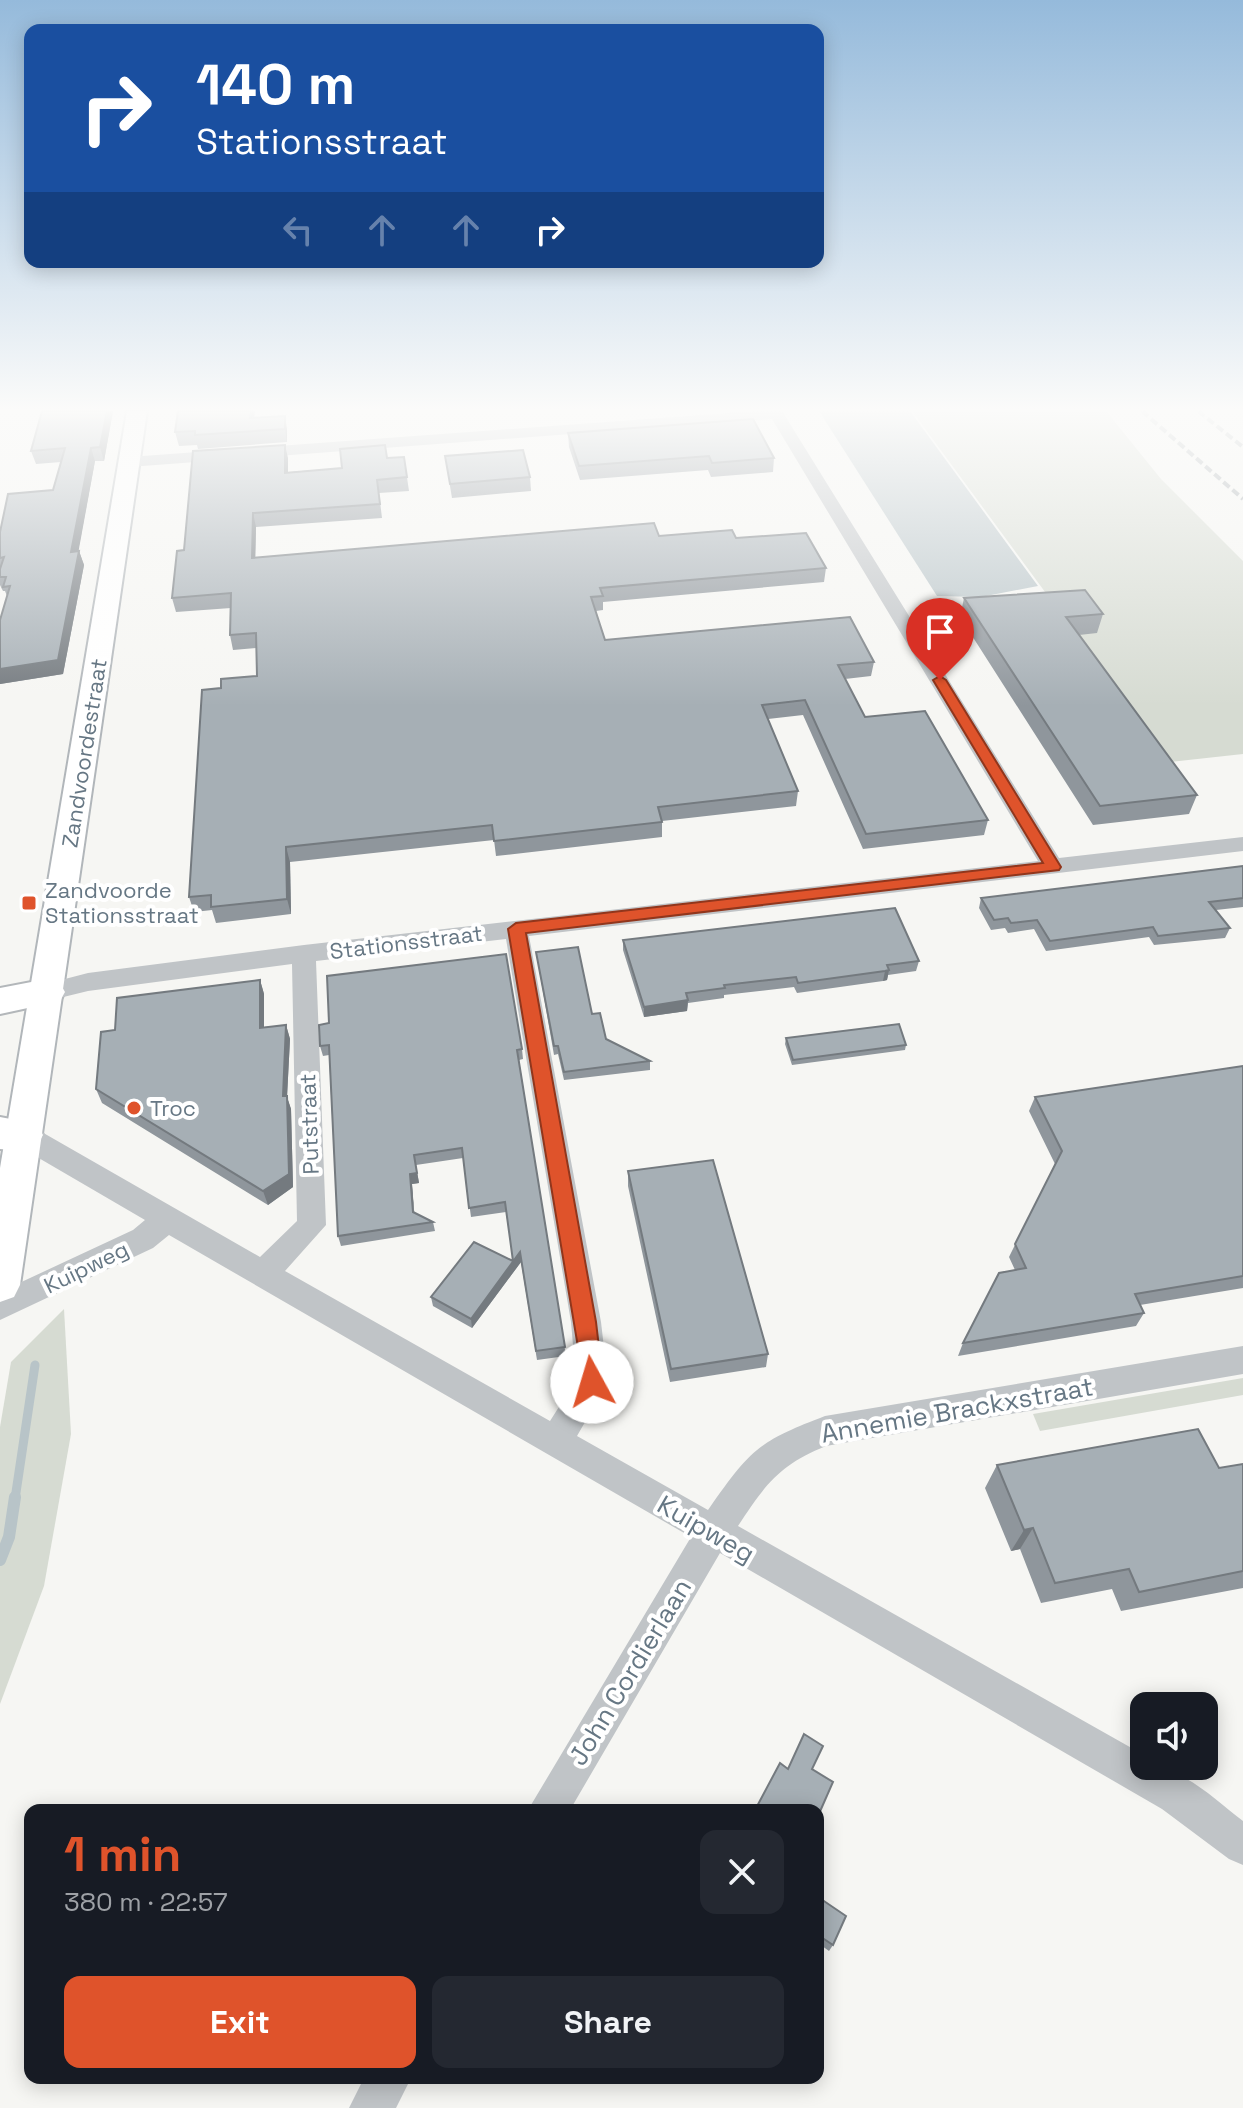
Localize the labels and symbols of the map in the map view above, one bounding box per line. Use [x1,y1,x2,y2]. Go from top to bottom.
pin [906,598,974,680]
street label: Zandvoordestraat [55,657,113,849]
place label: Zandvoorde Stationsstraat [45,876,199,929]
marker: Zandvoorde Stationsstraat [20,894,38,912]
street label: Stationsstraat [328,919,484,965]
street label: Putstraat [293,1073,325,1175]
place label: Troc [150,1094,196,1122]
marker: Troc [125,1099,143,1117]
street label: Kuipweg [39,1235,133,1299]
position arrow [550,1340,634,1424]
street label: Annemie Brackxstraat [818,1369,1096,1451]
street label: Kuipweg [651,1488,761,1570]
street label: John Cordierlaan [561,1572,699,1772]

